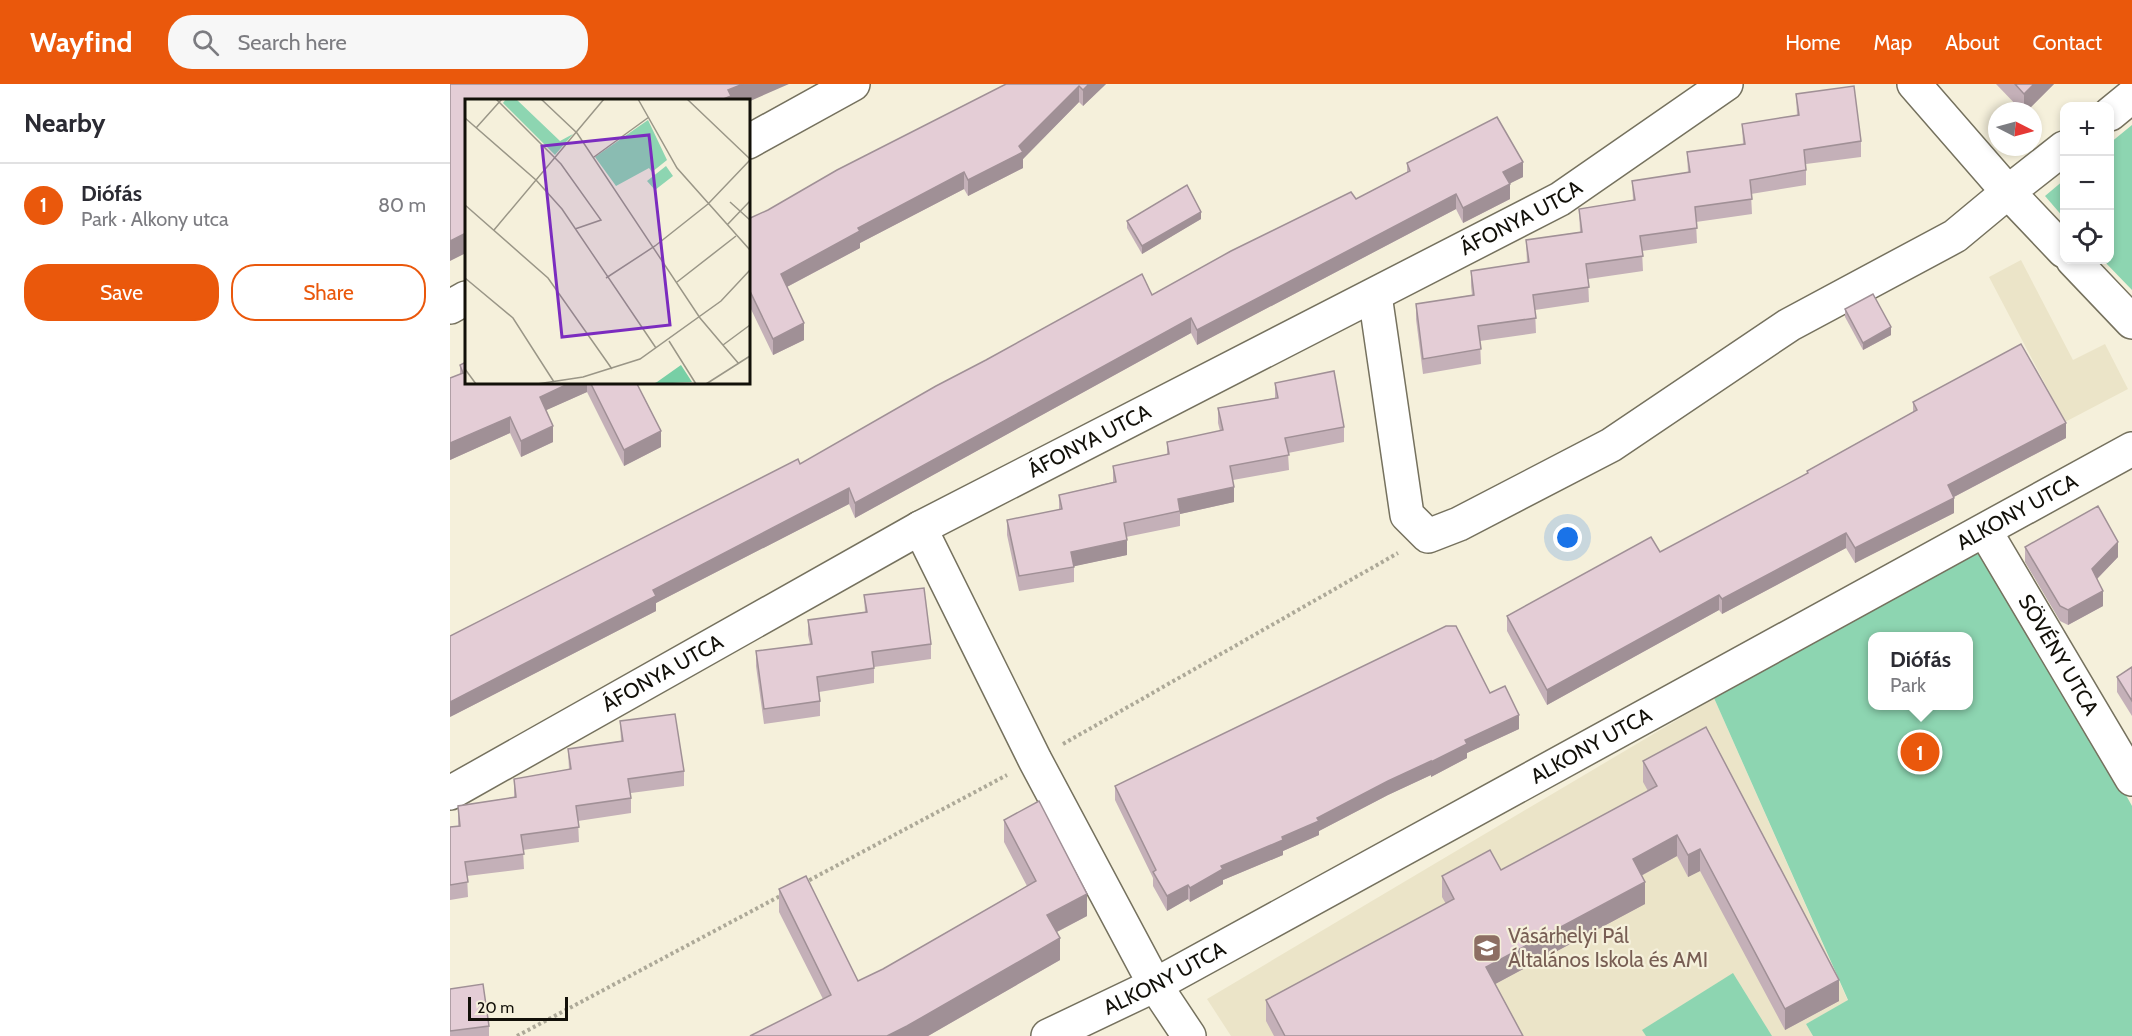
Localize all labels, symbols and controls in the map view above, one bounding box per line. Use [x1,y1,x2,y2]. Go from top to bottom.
search box [168,15,588,69]
text: Wayfind [30,25,132,59]
icon: search [189,26,222,59]
text: Search here [237,29,347,56]
text: Home [1785,30,1841,55]
text: Map [1874,30,1912,55]
text: About [1945,30,1999,55]
text: Contact [2032,30,2102,55]
inset map [465,99,750,384]
north arrow [1988,102,2042,156]
map controls [2060,102,2114,264]
button: + [2060,102,2114,156]
text: Nearby [24,107,105,139]
button: − [2060,156,2114,210]
street label: ÁFONYA UTCA [1456,174,1587,260]
text: Diófás [81,180,142,207]
text: 1 [40,193,47,217]
text: 80 m [378,193,426,217]
text: Park · Alkony utca [81,207,229,231]
button: locate [2060,210,2114,264]
button: Save [24,264,219,321]
button: Share [231,264,426,321]
street label: ÁFONYA UTCA [1023,399,1155,482]
street label: ALKONY UTCA [1952,468,2082,555]
your location [1553,523,1582,552]
street label: SÖVÉNY UTCA [2013,590,2104,719]
street label: ÁFONYA UTCA [597,629,727,717]
popup [1868,632,1973,710]
text: Diófás [1890,646,1951,673]
text: Park [1890,673,1926,697]
street label: ALKONY UTCA [1526,702,1656,789]
pin: 1 [1900,730,1940,774]
place label: Vásárhelyi Pál Általános Iskola és AMI [1508,923,1708,972]
school or university icon: Vásárhelyi Pál Általános Iskola és AMI [1471,932,1503,964]
street label: ALKONY UTCA [1099,936,1230,1020]
scale bar [468,994,568,1022]
text: 20 m [477,998,514,1017]

